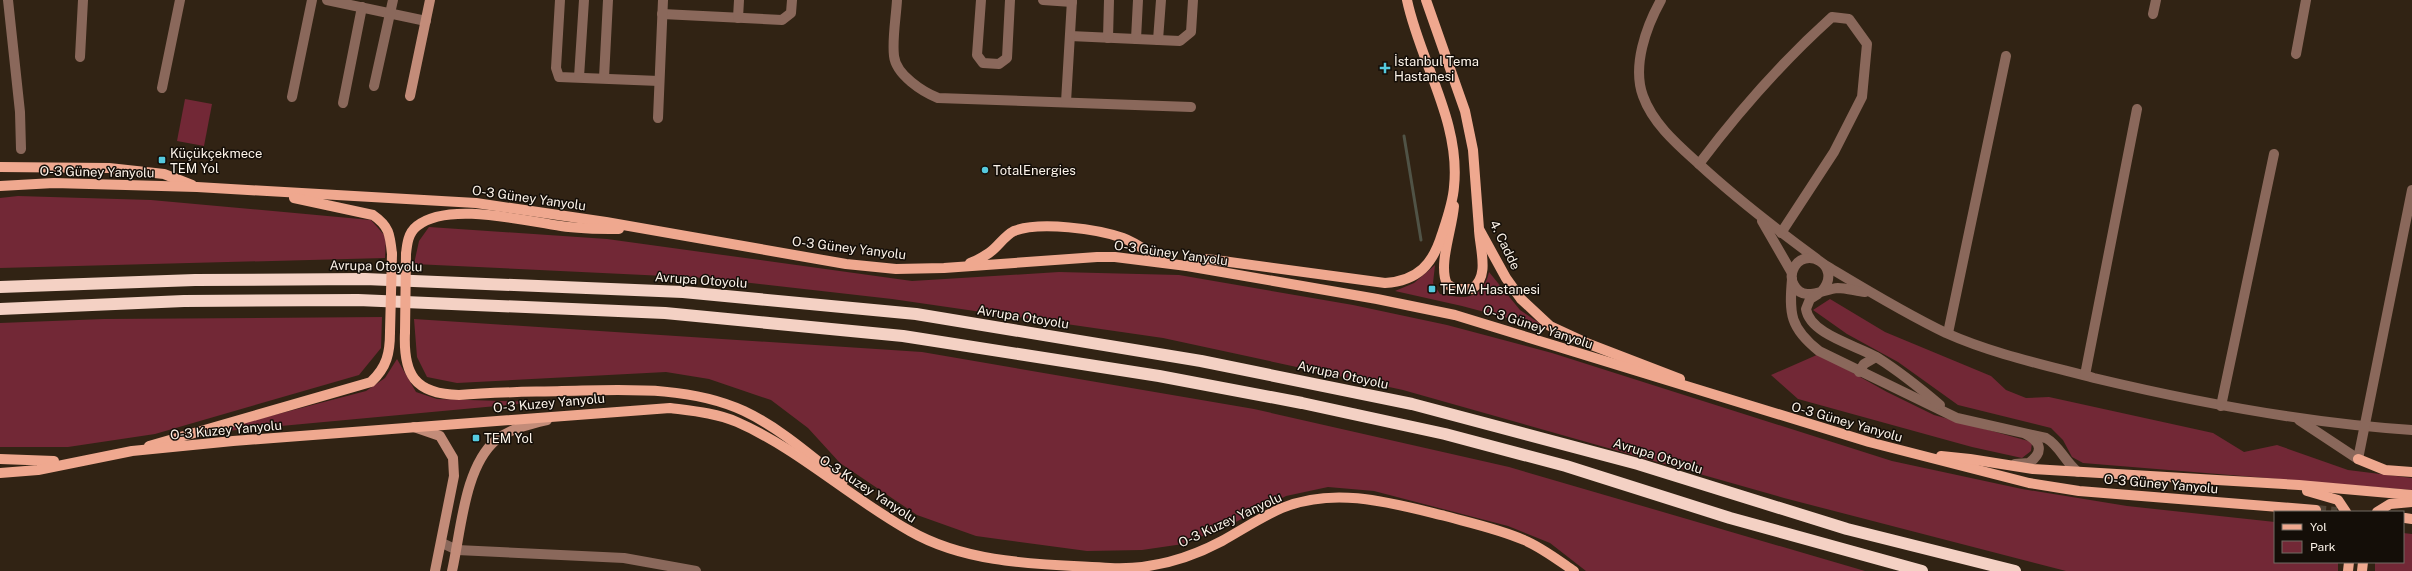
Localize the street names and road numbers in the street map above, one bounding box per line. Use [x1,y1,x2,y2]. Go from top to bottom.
street label: O-3 Güney Yanyolu [39,163,155,181]
street label: O-3 Güney Yanyolu [471,183,587,213]
street label: 4. Cadde [1487,218,1523,272]
street label: O-3 Güney Yanyolu [791,234,907,262]
street label: O-3 Güney Yanyolu [1113,238,1229,268]
street label: Avrupa Otoyolu [329,258,423,274]
street label: Avrupa Otoyolu [654,269,748,291]
street label: Avrupa Otoyolu [976,302,1070,332]
street label: O-3 Güney Yanyolu [1481,302,1595,352]
street label: Avrupa Otoyolu [1296,358,1390,392]
street label: O-3 Kuzey Yanyolu [492,391,606,415]
street label: O-3 Güney Yanyolu [1790,399,1904,445]
street label: O-3 Kuzey Yanyolu [169,418,283,442]
street label: Avrupa Otoyolu [1611,435,1705,477]
street label: O-3 Kuzey Yanyolu [817,452,919,526]
street label: O-3 Güney Yanyolu [2103,472,2219,496]
street label: O-3 Kuzey Yanyolu [1176,489,1284,551]

